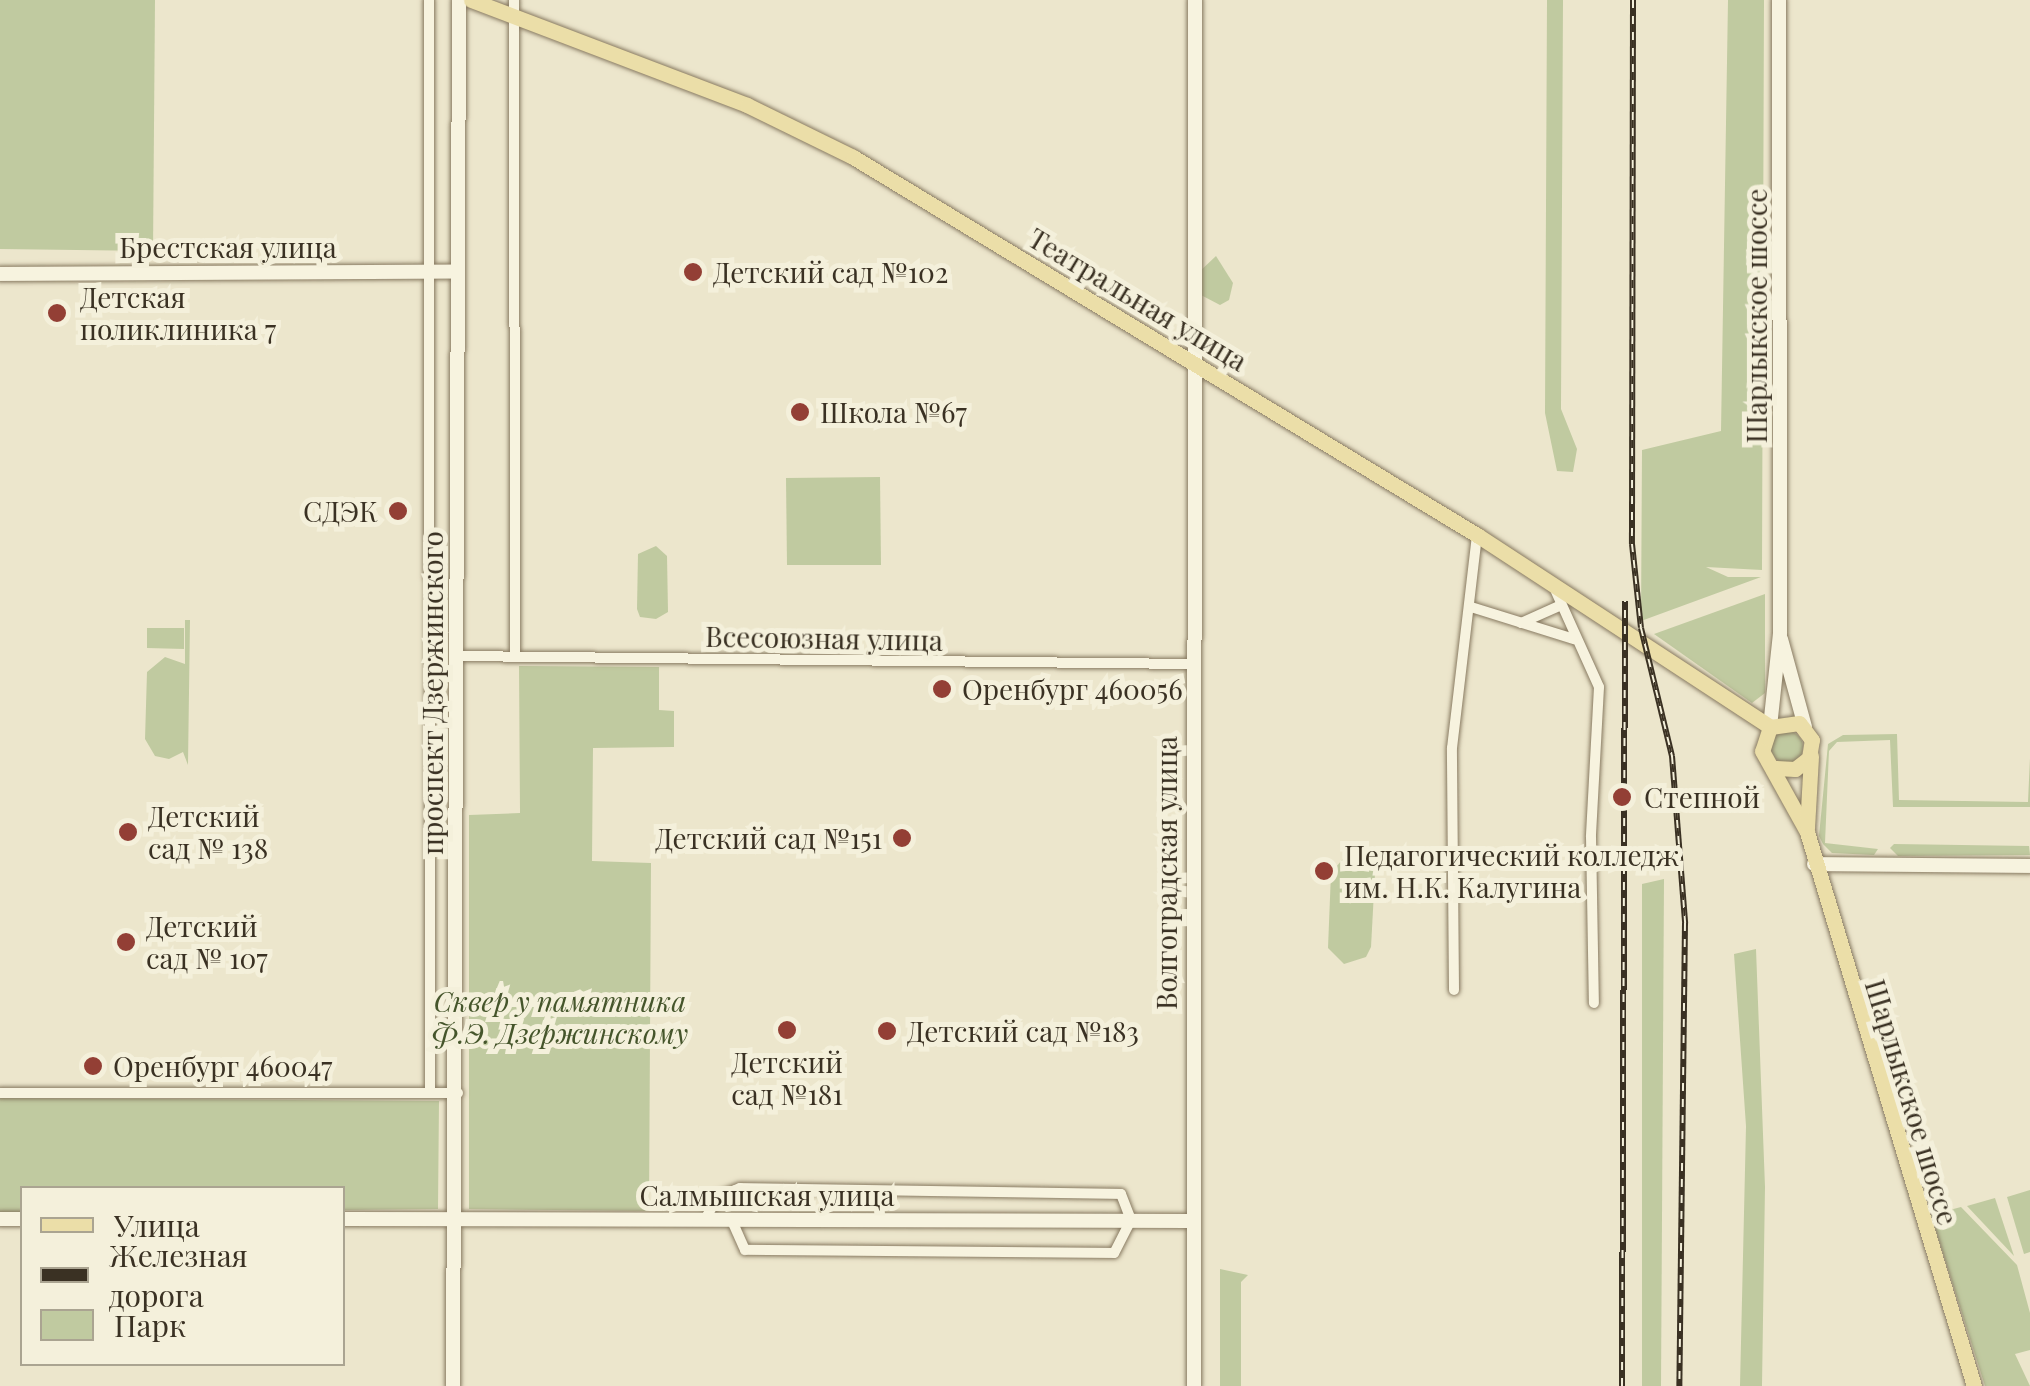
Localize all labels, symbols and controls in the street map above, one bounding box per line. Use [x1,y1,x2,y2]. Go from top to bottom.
street label: Шарлыкское шоссе [1739,189,1773,443]
street label: Театральная улица [1023,220,1253,378]
street label: Брестская улица [119,230,337,264]
place label: Детский сад №102 [713,255,948,289]
marker: Детский сад №102 [682,261,704,283]
place label: Детская поликлиника 7 [80,280,276,346]
marker: Детская поликлиника 7 [44,300,70,326]
place label: Школа №67 [820,395,967,429]
marker: Школа №67 [789,401,811,423]
place label: СДЭК [303,494,378,528]
marker: СДЭК [387,500,409,522]
street label: проспект Дзержинского [415,531,449,855]
street label: Всесоюзная улица [705,619,943,657]
place label: Оренбург 460056 [962,672,1183,706]
marker: Оренбург 460056 [931,678,953,700]
street label: Волгоградская улица [1149,736,1183,1010]
place label: Степной [1644,780,1760,814]
marker: Степной [1609,784,1635,810]
place label: Детский сад № 138 [148,799,268,865]
marker: Детский сад № 138 [117,821,139,843]
place label: Детский сад №151 [655,821,882,855]
marker: Детский сад №151 [891,827,913,849]
place label: Педагогический колледж им. Н.К. Калугина [1344,838,1679,904]
marker: Педагогический колледж им. Н.К. Калугина [1313,860,1335,882]
place label: Детский сад № 107 [146,909,268,975]
marker: Детский сад № 107 [115,931,137,953]
street label: Шарлыкское шоссе [1859,975,1965,1229]
park label: Сквер у памятника Ф.Э. Дзержинскому [432,984,688,1050]
place label: Детский сад №183 [907,1014,1139,1048]
marker: Детский сад №181 [776,1019,798,1041]
marker: Детский сад №183 [876,1020,898,1042]
place label: Детский сад №181 [731,1045,843,1111]
place label: Оренбург 460047 [113,1049,333,1083]
marker: Оренбург 460047 [82,1055,104,1077]
street label: Салмышская улица [640,1178,894,1212]
legend [20,1186,345,1366]
text: Улица [114,1205,200,1245]
text: Железная дорога [109,1235,248,1315]
text: Парк [114,1305,186,1345]

